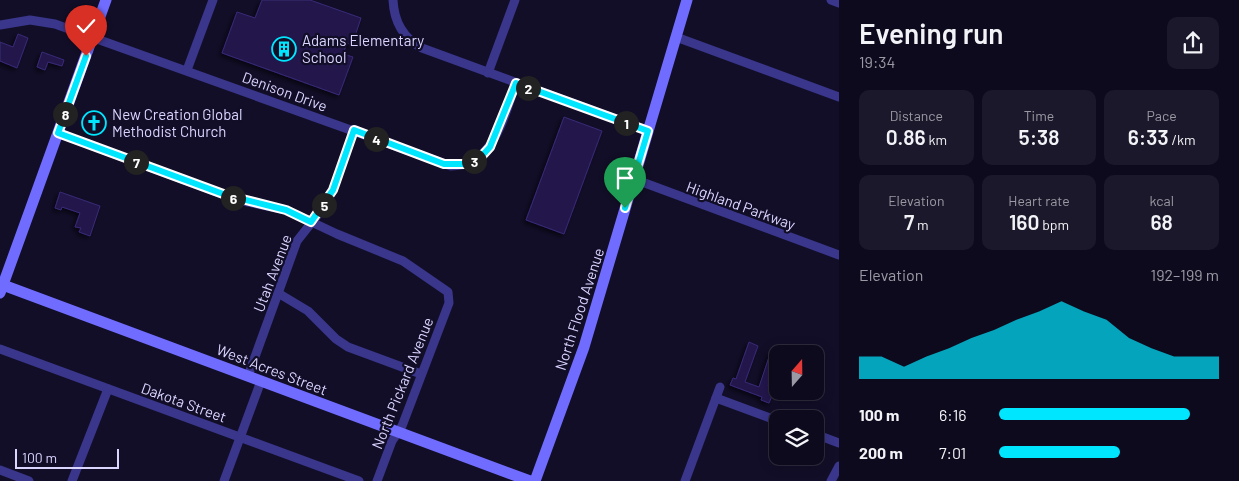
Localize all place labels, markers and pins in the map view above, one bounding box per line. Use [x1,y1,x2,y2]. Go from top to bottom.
pin [65,5,107,56]
place label: Adams Elementary School [302,31,424,66]
building icon: Adams Elementary School [271,36,297,62]
pin: 2 [516,76,540,100]
pin: 8 [52,102,78,126]
place label: New Creation Global Methodist Church [112,105,242,140]
church icon: New Creation Global Methodist Church [81,110,107,136]
pin: 1 [614,110,638,136]
pin: 4 [364,126,388,152]
pin: 3 [462,148,486,174]
pin: 7 [124,150,148,174]
pin [604,157,646,208]
pin: 6 [220,186,246,210]
pin: 5 [312,192,336,218]

